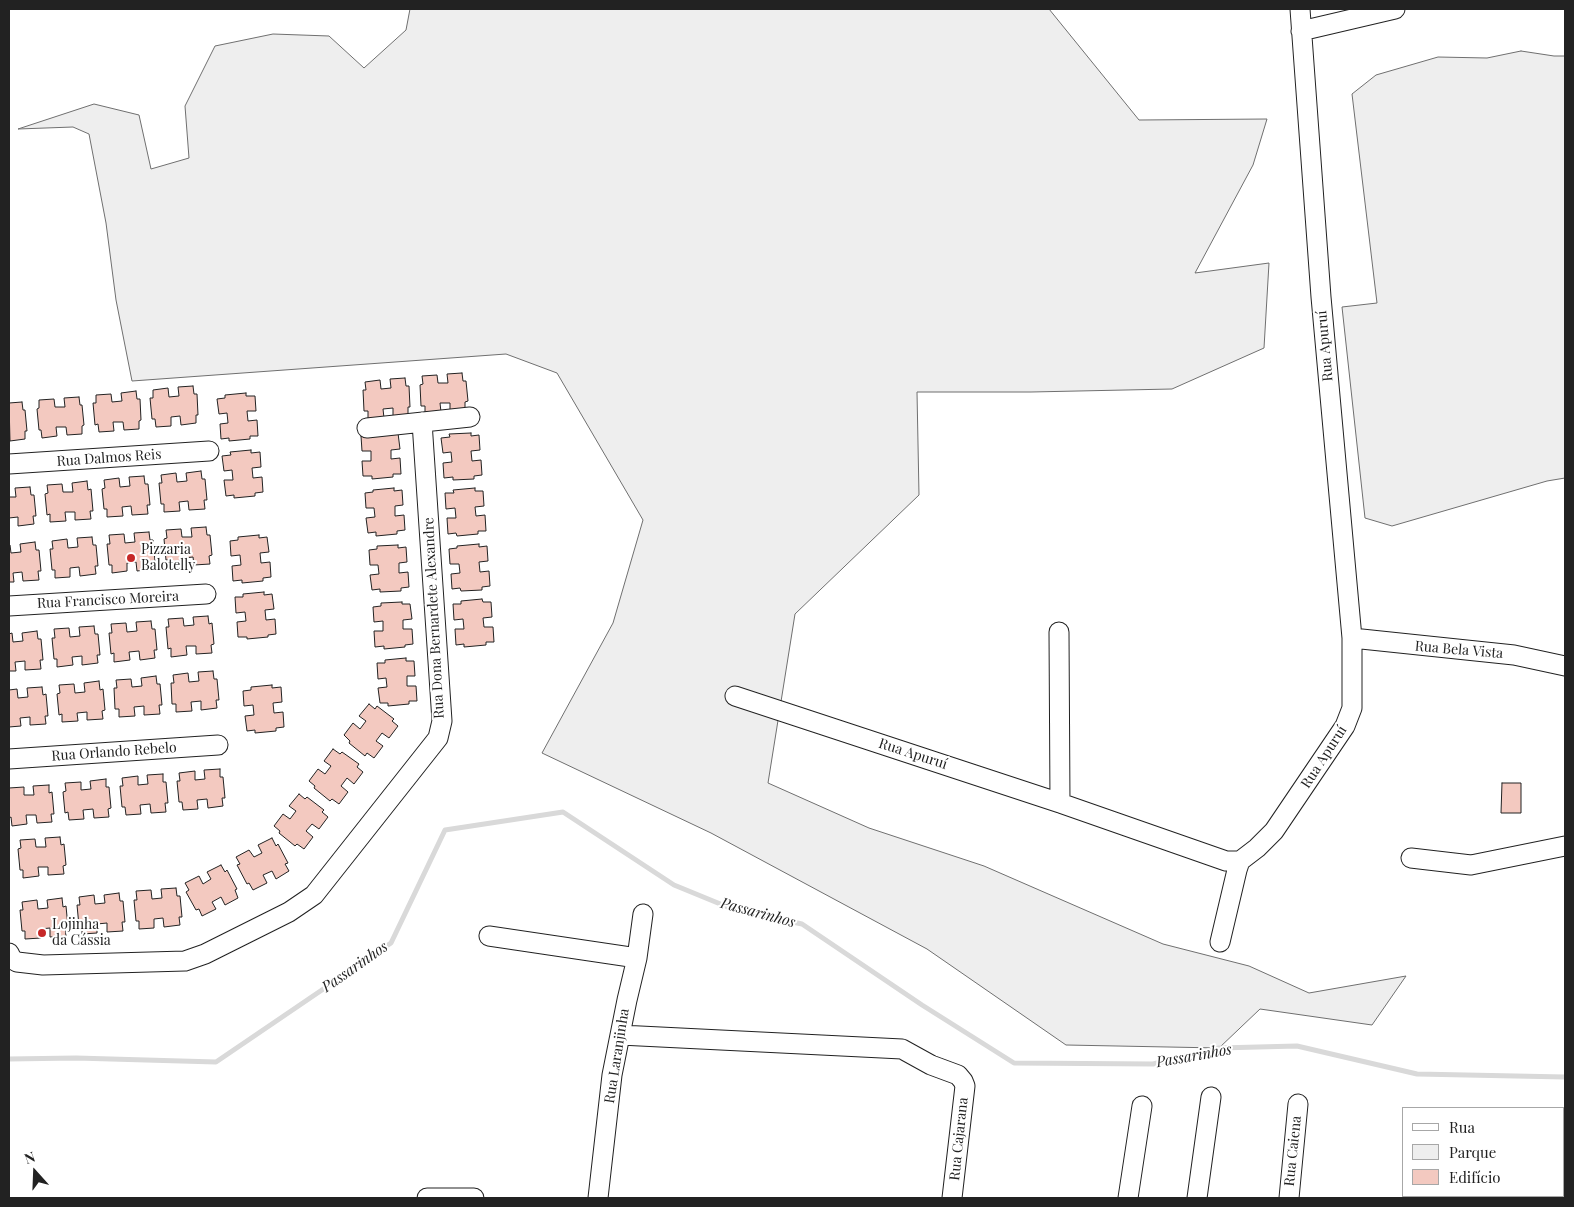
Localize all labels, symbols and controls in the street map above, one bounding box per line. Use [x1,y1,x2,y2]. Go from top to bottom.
street label: Rua Apuruí [1314,310,1336,382]
street label: Rua Dalmos Reis [56,446,162,470]
street label: Rua Dona Bernardete Alexandre [420,517,448,719]
place label: Pizzaria Balotelly [141,542,195,574]
marker: Pizzaria Balotelly [125,552,137,564]
street label: Rua Francisco Moreira [37,588,179,612]
street label: Rua Bela Vista [1414,638,1504,662]
street label: Rua Apuruí [1298,723,1350,791]
street label: Rua Apuruí [877,735,949,773]
street label: Rua Orlando Rebelo [51,739,177,765]
water label: Passarinhos [719,894,797,932]
place label: Lojinha da Cássia [52,917,111,950]
marker: Lojinha da Cássia [36,927,48,939]
water label: Passarinhos [319,938,391,996]
street label: Rua Laranjinha [601,1007,633,1105]
water label: Passarinhos [1155,1040,1233,1072]
street label: Rua Cajarana [946,1097,972,1181]
legend [1402,1107,1564,1197]
street label: Rua Caiena [1281,1115,1305,1187]
text: Rua [1449,1117,1475,1137]
text: Parque [1449,1142,1496,1162]
north arrow [10,1147,60,1197]
text: N [22,1147,38,1168]
text: Edifício [1449,1167,1501,1187]

